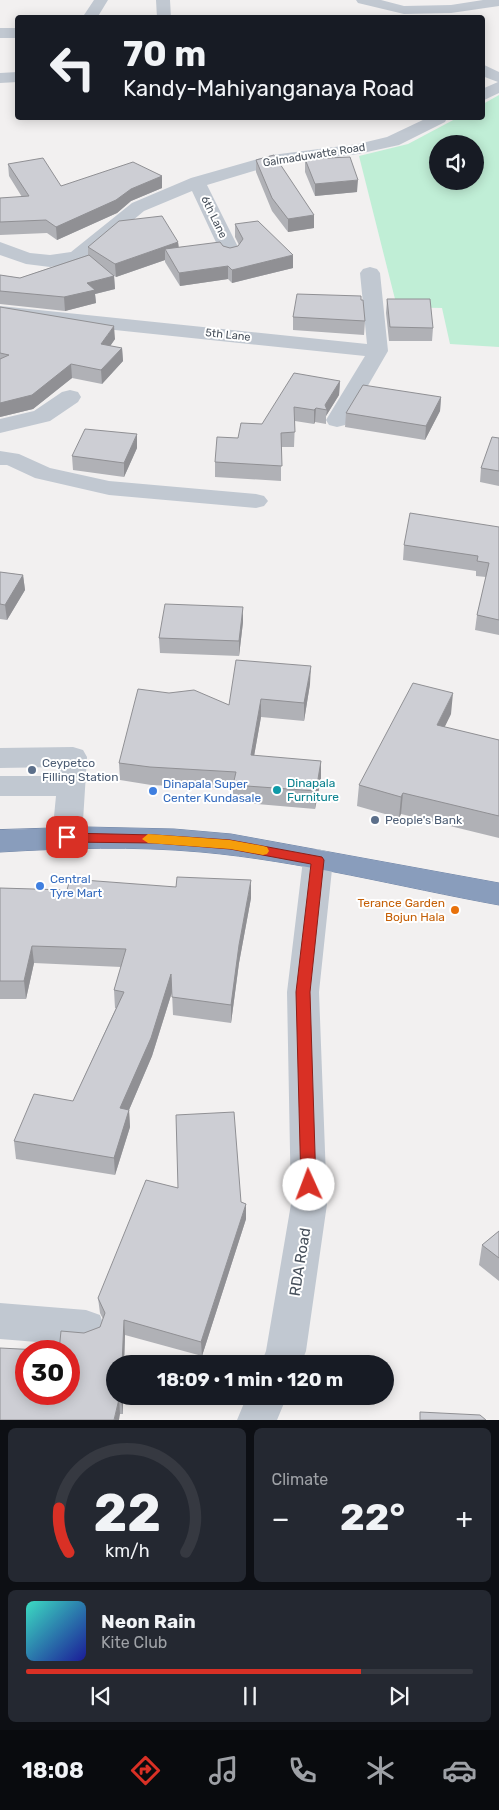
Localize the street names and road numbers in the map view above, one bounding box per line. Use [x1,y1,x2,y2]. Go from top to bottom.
street label: Galmaduwatte Road [262,140,366,170]
street label: 6th Lane [198,194,230,240]
street label: 5th Lane [205,326,251,344]
street label: RDA Road [286,1227,314,1297]

